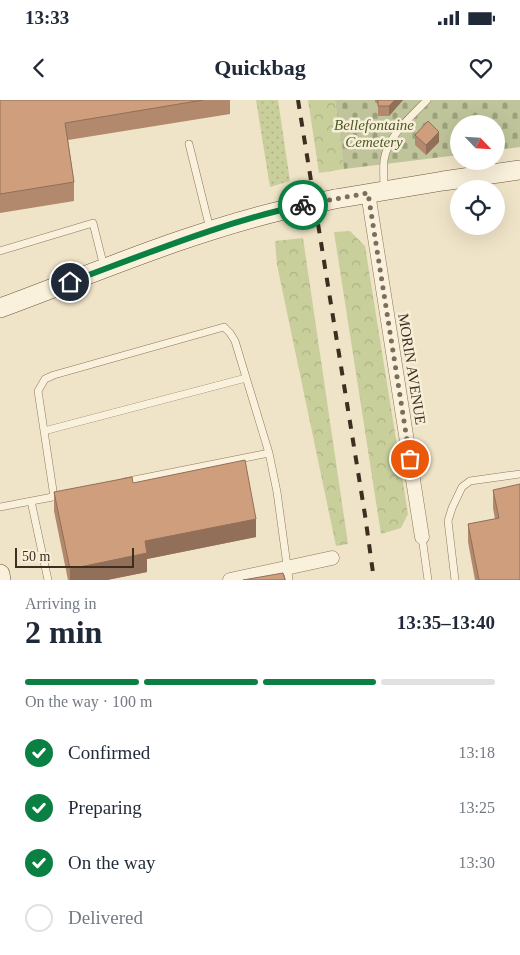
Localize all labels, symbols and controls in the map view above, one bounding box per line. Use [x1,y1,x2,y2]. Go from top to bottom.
text: 13:33 [25,7,69,28]
icon: back [25,54,53,82]
icon: heart [467,54,495,82]
text: Quickbag [214,55,306,80]
north arrow [450,115,505,170]
map controls [450,115,505,235]
park label: Bellefontaine Cemetery [334,117,414,150]
courier [278,180,328,230]
button: locate [450,180,505,235]
icon: bike [289,191,317,219]
pin [49,261,91,303]
icon: home [56,268,84,296]
street label: MORIN AVENUE [395,312,429,426]
pin [389,438,431,480]
icon: bag [396,445,424,473]
scale bar [15,545,134,568]
text: 50 m [22,549,50,564]
text: Arriving in [25,595,97,612]
text: 13:35–13:40 [397,612,495,633]
text: 2 min [25,614,102,650]
text: On the way · 100 m [25,693,153,710]
icon: check [25,739,53,767]
text: Confirmed [68,742,150,763]
text: 13:18 [459,744,495,761]
icon: check [25,794,53,822]
text: Preparing [68,797,142,818]
text: 13:25 [459,799,495,816]
icon: check [25,849,53,877]
text: On the way [68,852,156,873]
text: 13:30 [459,854,495,871]
text: Delivered [68,907,143,928]

